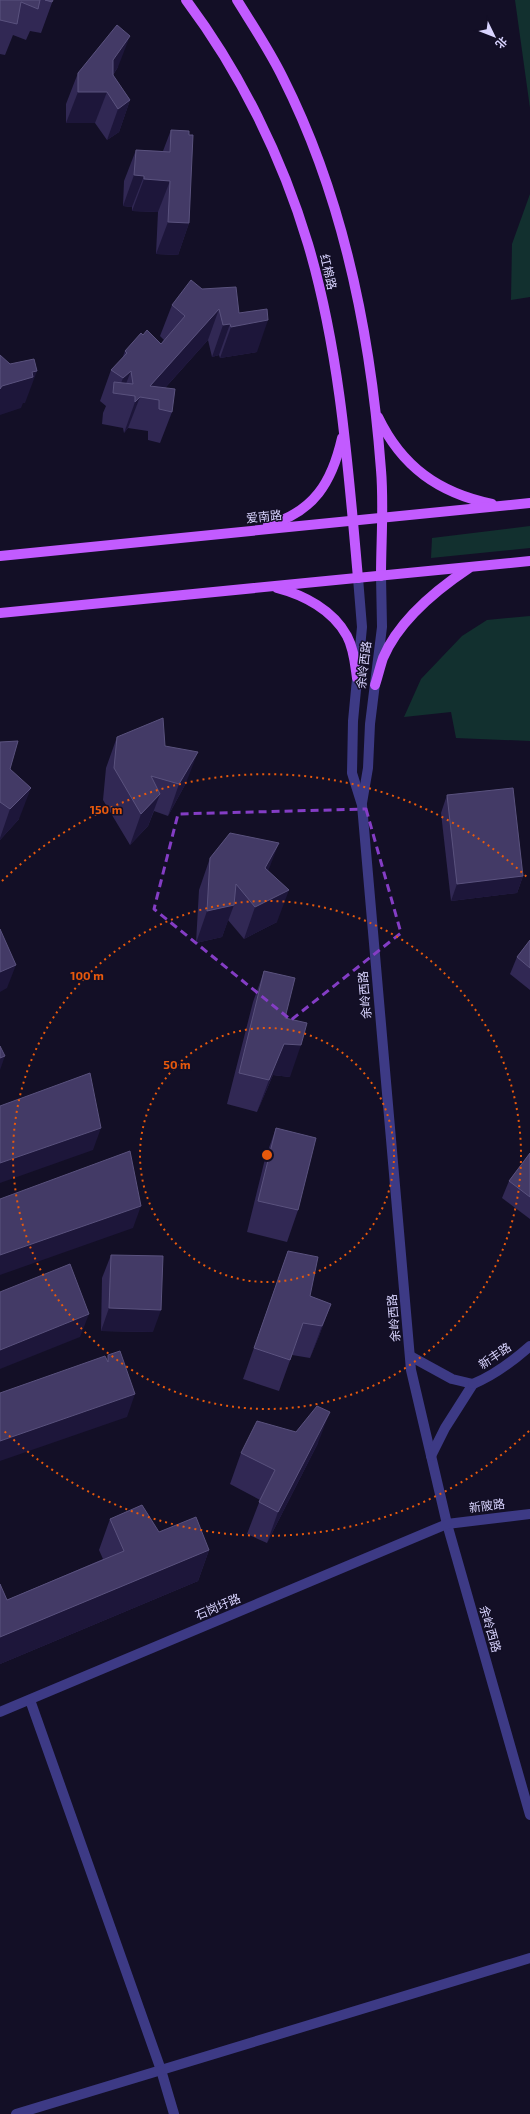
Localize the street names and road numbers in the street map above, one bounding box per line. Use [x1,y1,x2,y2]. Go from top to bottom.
street label: 红棉路 [318,253,340,291]
street label: 爱南路 [245,507,283,525]
street label: 余岭西路 [353,640,373,690]
street label: 余岭西路 [355,971,373,1020]
street label: 余岭西路 [384,1294,402,1343]
street label: 新丰路 [476,1339,513,1371]
street label: 新陂路 [468,1496,506,1514]
street label: 石岗圩路 [193,1590,242,1622]
street label: 余岭西路 [478,1604,504,1654]

